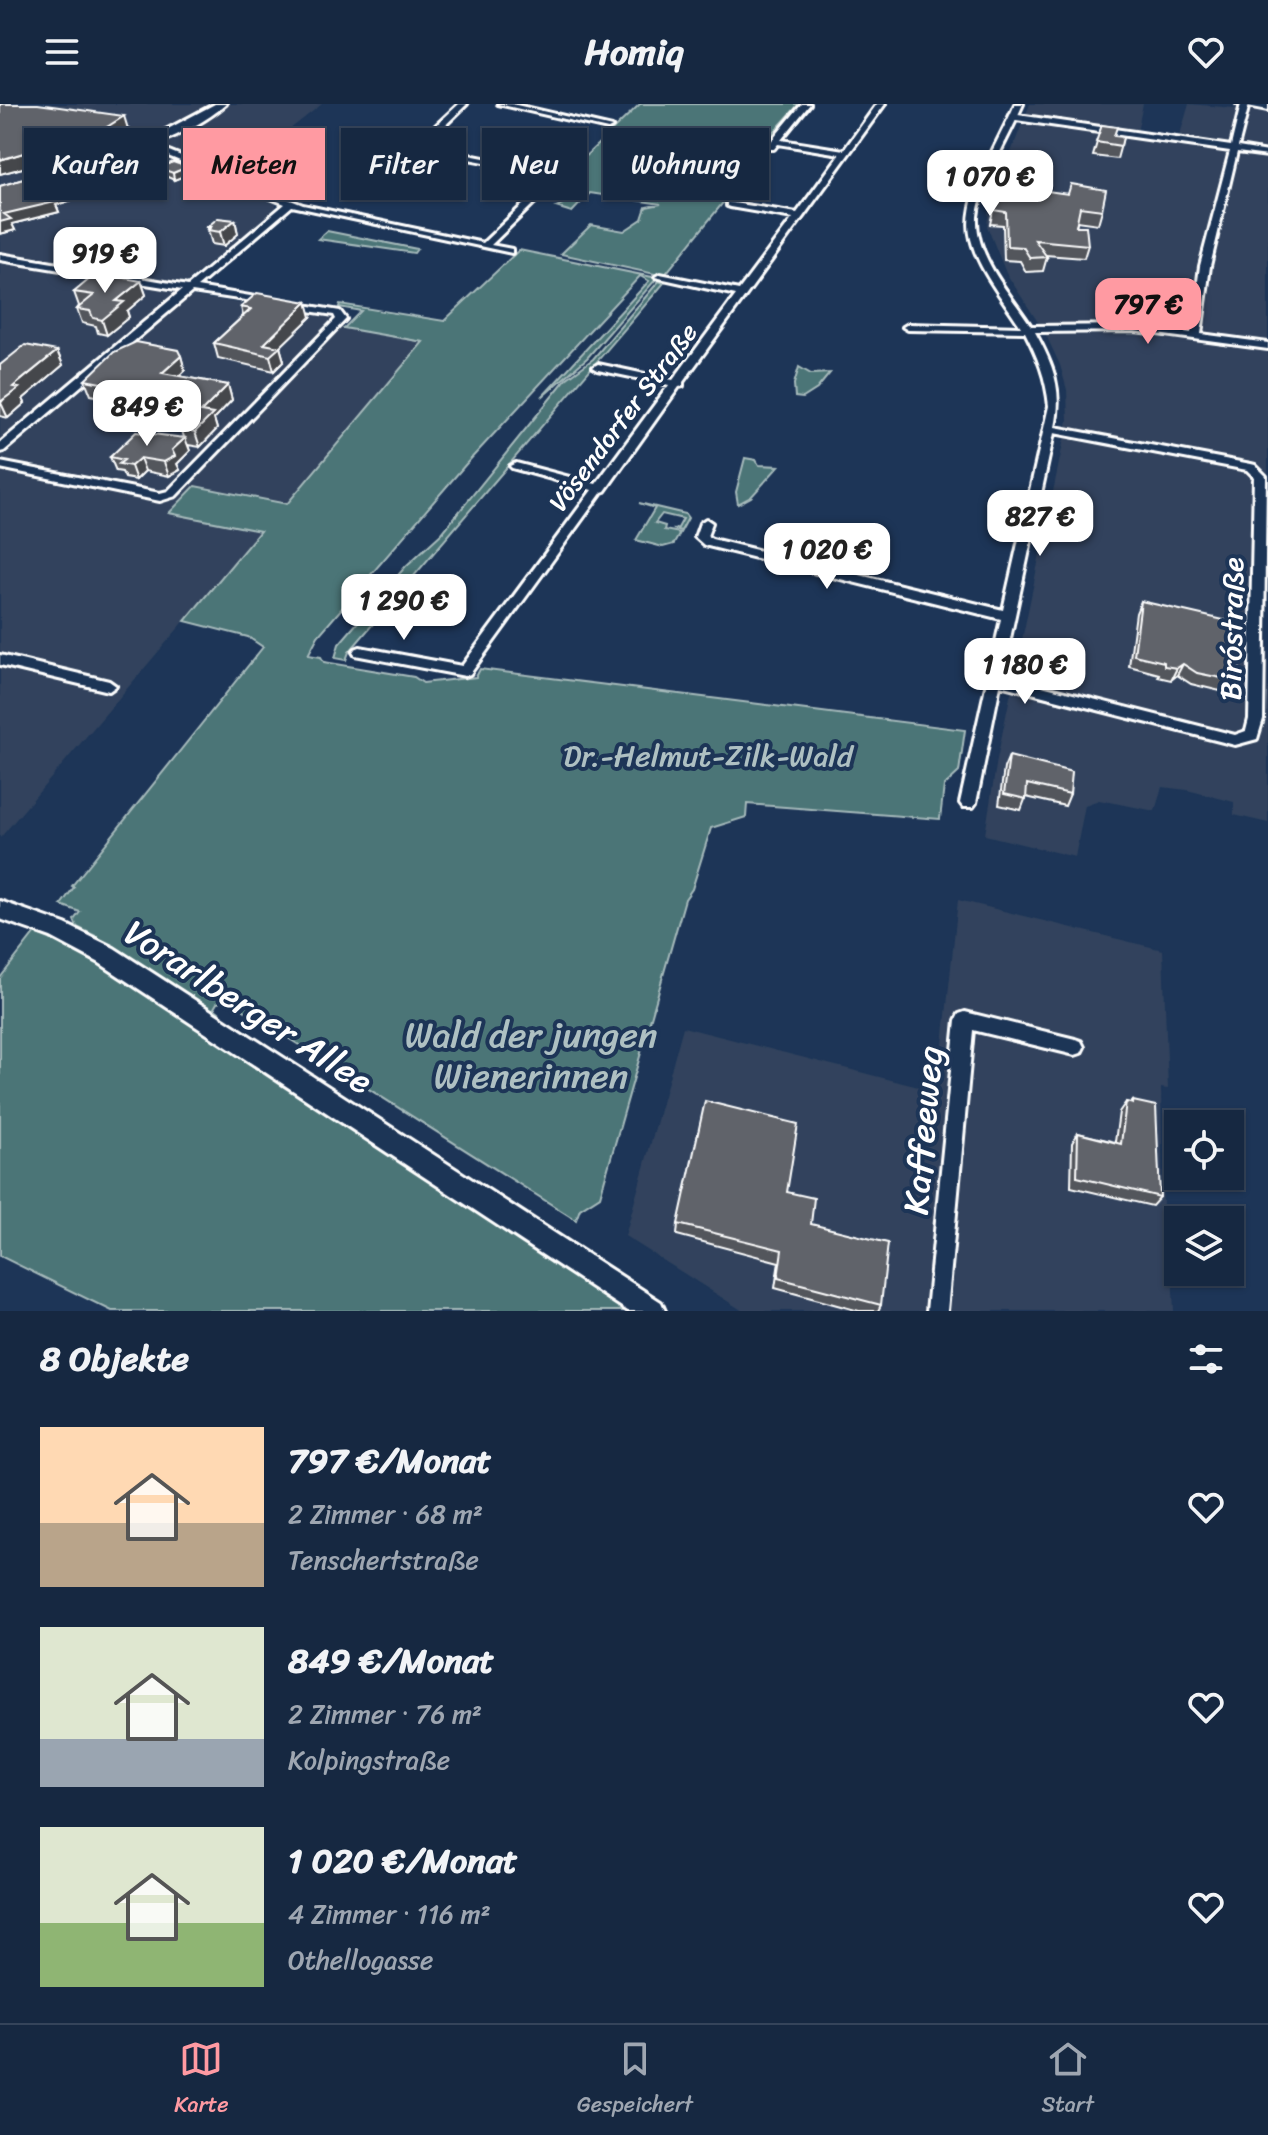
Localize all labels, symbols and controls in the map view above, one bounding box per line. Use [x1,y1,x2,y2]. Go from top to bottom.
text: Homiq [585,20,683,84]
icon: menu [40,30,84,74]
icon: heart [1184,30,1228,74]
chip: Kaufen [24,128,167,200]
chip: Mieten [183,128,325,200]
chip: Filter [341,128,466,200]
chip: Neu [482,128,587,200]
chip: Wohnung [603,128,769,200]
pin: 1 070 € [916,150,1064,218]
text: 1 070 € [945,153,1035,199]
pin: 919 € [49,227,161,295]
text: 919 € [71,230,139,276]
pin: 797 € [1092,278,1204,346]
text: 797 € [1113,281,1183,327]
street label: Vösendorfer Straße [536,312,710,522]
pin: 849 € [91,380,203,448]
text: 849 € [111,383,183,429]
pin: 827 € [984,490,1096,558]
text: 827 € [1005,493,1075,539]
pin: 1 020 € [753,523,901,591]
text: 1 020 € [782,526,872,572]
street label: Biróstraße [1204,557,1260,701]
pin: 1 290 € [330,574,478,642]
text: 1 290 € [359,577,449,623]
pin: 1 180 € [951,638,1099,706]
text: 1 180 € [982,641,1068,687]
park label: Dr.-Helmut-Zilk-Wald [563,729,855,783]
street label: Vorarlberger Allee [111,902,386,1112]
park label: Wald der jungen Wienerinnen [405,1003,657,1108]
street label: Kaffeeweg [884,1043,962,1217]
map controls [1164,1110,1244,1286]
button: locate [1164,1110,1244,1190]
button: layers [1164,1206,1244,1286]
text: 8 Objekte [40,1329,189,1389]
icon: filters [1184,1337,1228,1381]
text: 797 €/Monat [288,1431,491,1491]
icon: home [104,1459,200,1555]
icon: heart [1184,1485,1228,1529]
text: 2 Zimmer · 68 m² [288,1491,483,1537]
text: Tenschertstraße [288,1537,479,1583]
text: 849 €/Monat [288,1631,494,1691]
icon: home [104,1659,200,1755]
icon: heart [1184,1685,1228,1729]
text: 2 Zimmer · 76 m² [288,1691,482,1737]
text: Kolpingstraße [288,1737,450,1783]
text: 1 020 €/Monat [288,1831,518,1891]
icon: home [104,1859,200,1955]
icon: heart [1184,1885,1228,1929]
text: 4 Zimmer · 116 m² [288,1891,491,1937]
text: Othellogasse [288,1937,433,1983]
tab: Karte [174,2037,229,2124]
tab: Gespeichert [577,2037,693,2124]
tab: Start [1041,2037,1094,2124]

